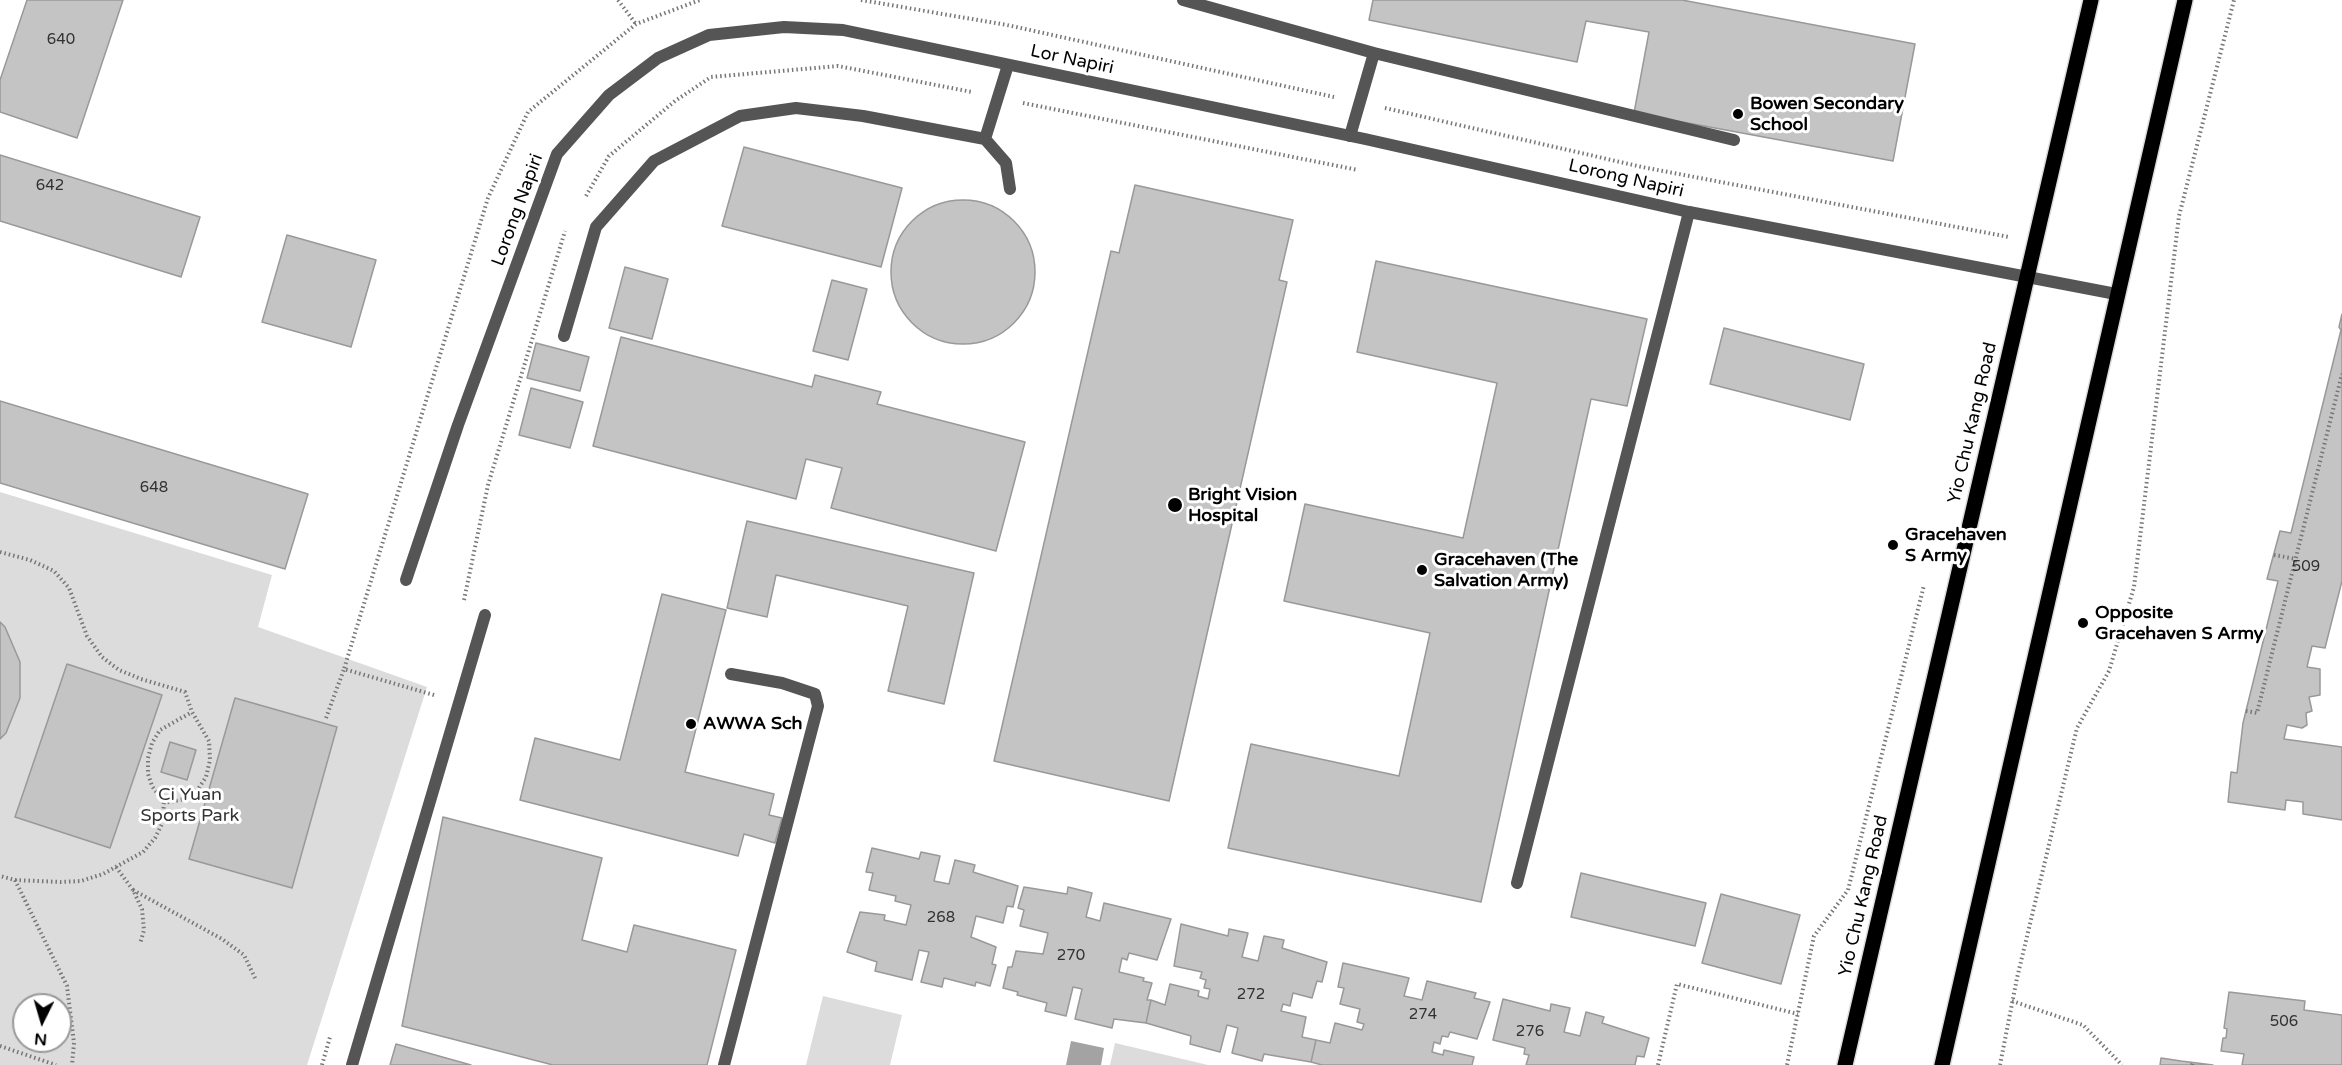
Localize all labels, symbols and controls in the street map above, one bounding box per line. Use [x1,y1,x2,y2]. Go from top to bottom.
house number: 640 [47,31,75,49]
street label: Lor Napiri [1028,41,1116,79]
place label: Bowen Secondary School [1750,93,1904,136]
marker: Bowen Secondary School [1731,107,1745,121]
street label: Lorong Napiri [488,151,548,269]
street label: Lorong Napiri [1566,155,1686,203]
house number: 642 [36,177,64,195]
street label: Yio Chu Kang Road [1944,340,2002,506]
house number: 648 [140,479,168,497]
place label: Bright Vision Hospital [1188,484,1297,526]
marker: Bright Vision Hospital [1166,496,1184,514]
place label: Gracehaven S Army [1905,524,2007,566]
marker: Gracehaven S Army [1886,538,1900,552]
place label: Gracehaven (The Salvation Army) [1434,549,1578,592]
house number: 509 [2292,558,2320,576]
marker: Gracehaven (The Salvation Army) [1415,563,1429,577]
place label: Opposite Gracehaven S Army [2095,602,2264,644]
marker: Opposite Gracehaven S Army [2076,616,2090,630]
place label: AWWA Sch [703,713,803,735]
marker: AWWA Sch [684,717,698,731]
park label: Ci Yuan Sports Park [141,784,239,826]
street label: Yio Chu Kang Road [1835,813,1893,979]
house number: 268 [927,909,955,927]
house number: 270 [1057,947,1085,965]
house number: 272 [1237,986,1265,1004]
north arrow [12,993,72,1053]
house number: 274 [1409,1006,1437,1024]
house number: 506 [2270,1013,2298,1031]
house number: 276 [1516,1023,1544,1041]
text: N [33,1028,48,1049]

